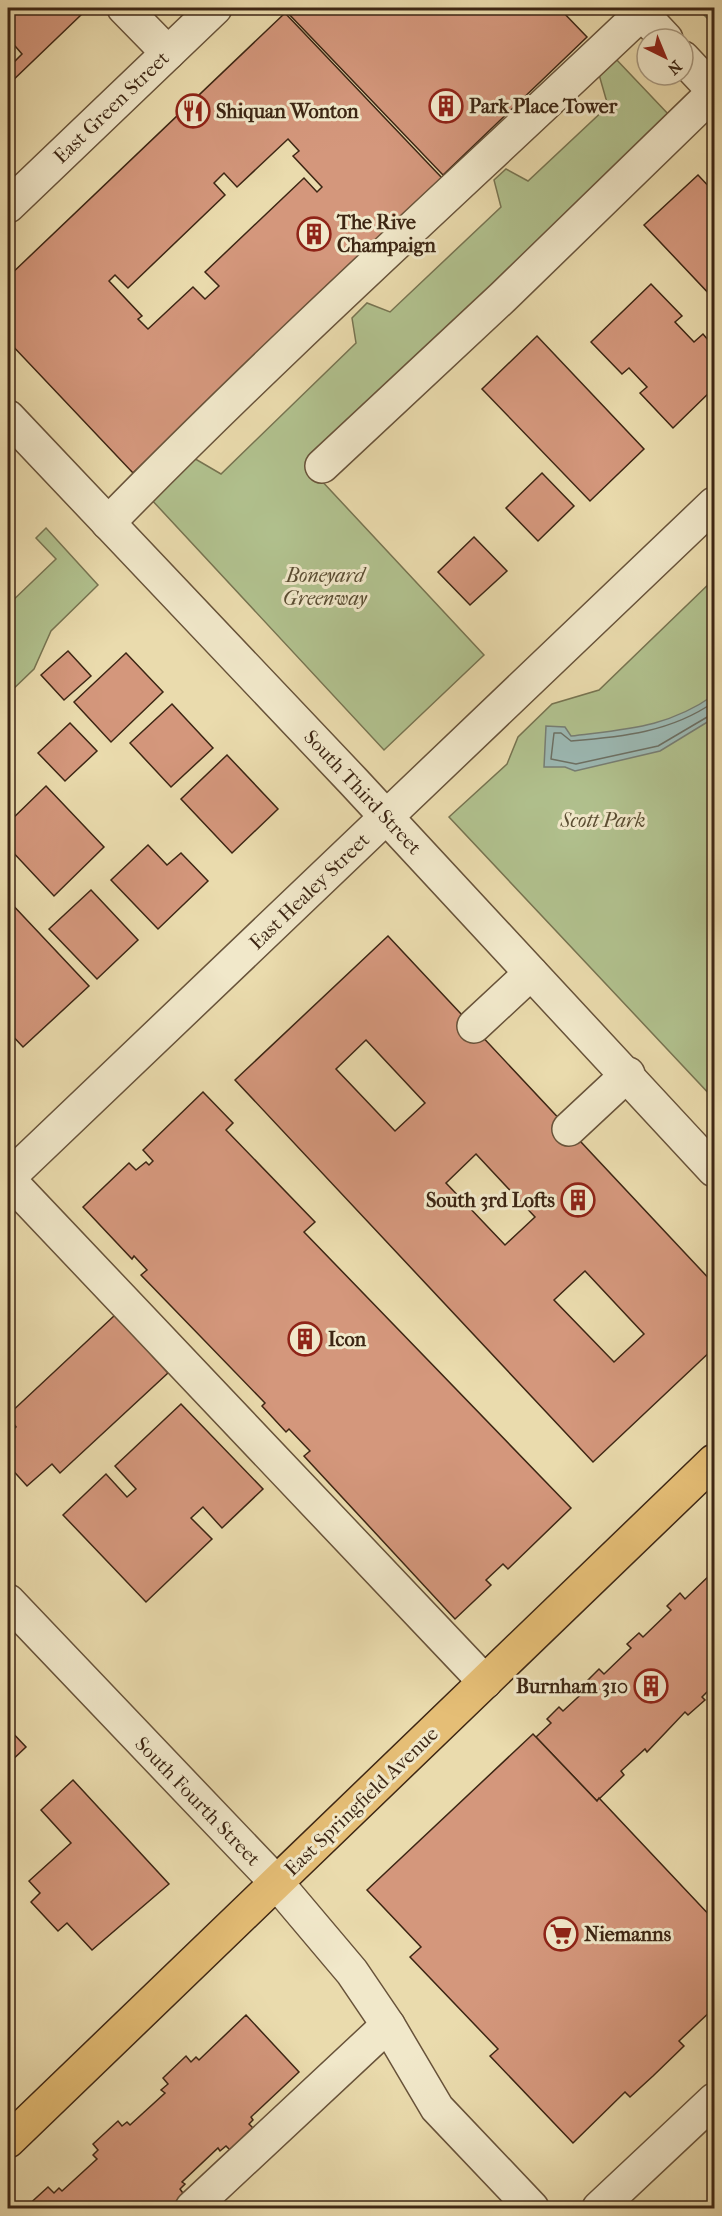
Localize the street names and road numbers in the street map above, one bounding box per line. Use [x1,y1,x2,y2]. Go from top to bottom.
street label: East Green Street [49,47,174,168]
street label: South Third Street [299,725,426,859]
street label: East Healey Street [245,828,374,954]
street label: East Springfield Avenue [280,1722,443,1881]
street label: South Fourth Street [130,1732,265,1871]

